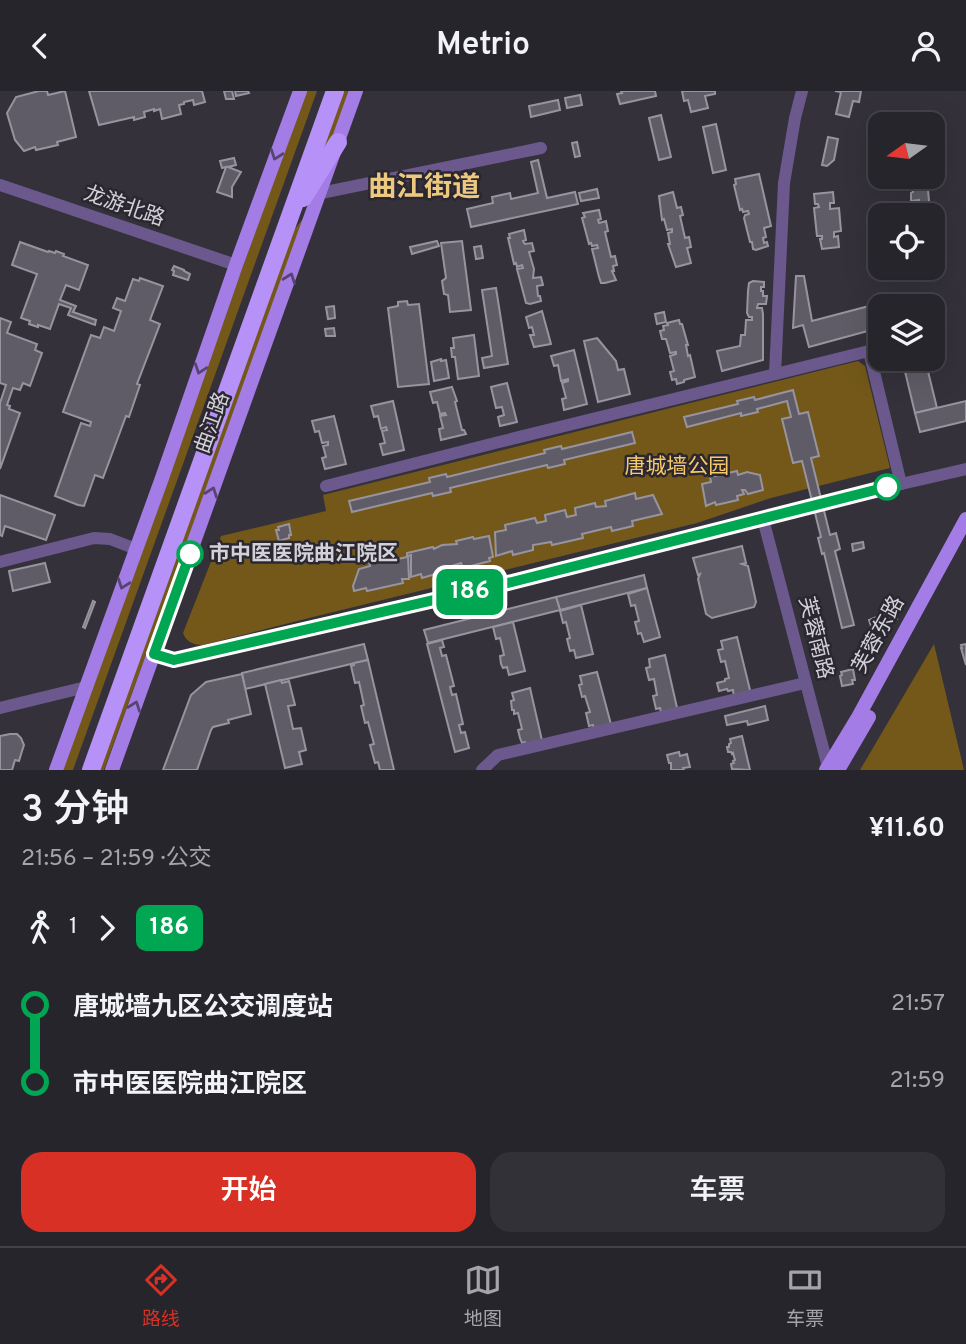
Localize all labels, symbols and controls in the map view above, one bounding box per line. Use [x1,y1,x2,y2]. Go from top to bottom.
text: Metrio [436,26,530,66]
icon: back [21,27,59,65]
icon: person [907,27,945,65]
north arrow [868,112,945,189]
map controls [868,112,945,371]
one-way arrow [271,149,285,161]
district label: 曲江街道 [368,171,480,207]
street label: 龙游北路 [80,181,168,233]
button: locate [868,203,945,280]
one-way arrow [282,272,296,284]
button: layers [868,294,945,371]
one-way arrow [194,363,208,375]
street label: 曲江路 [190,389,236,457]
park label: 唐城墙公园 [625,454,730,481]
unlabelled marker [874,474,900,500]
one-way arrow [204,486,218,498]
marker: 市中医医院曲江院区 [177,541,203,567]
place label: 市中医医院曲江院区 [209,541,398,568]
line badge: 186 [430,569,510,615]
one-way arrow [118,577,132,589]
text: 186 [450,577,490,607]
street label: 芙蓉东路 [847,592,911,678]
street label: 芙蓉南路 [792,594,838,682]
one-way arrow [127,700,141,712]
text: 3 分钟 [21,787,129,836]
text: ¥11.60 [869,813,945,846]
text: 21:56 – 21:59 · 公交 [21,845,212,874]
icon: walk [21,909,59,947]
icon: forward [88,909,126,947]
text: 1 [69,913,78,942]
text: 186 [150,913,189,943]
text: 21:57 [891,990,945,1019]
text: 唐城墙九区公交调度站 [73,992,333,1025]
text: 21:59 [889,1067,945,1096]
text: 市中医医院曲江院区 [73,1069,307,1102]
button: 开始 [21,1152,476,1232]
button: 车票 [490,1152,945,1232]
tab: 路线 [142,1261,180,1332]
tab: 地图 [464,1261,502,1332]
tab: 车票 [786,1261,824,1332]

